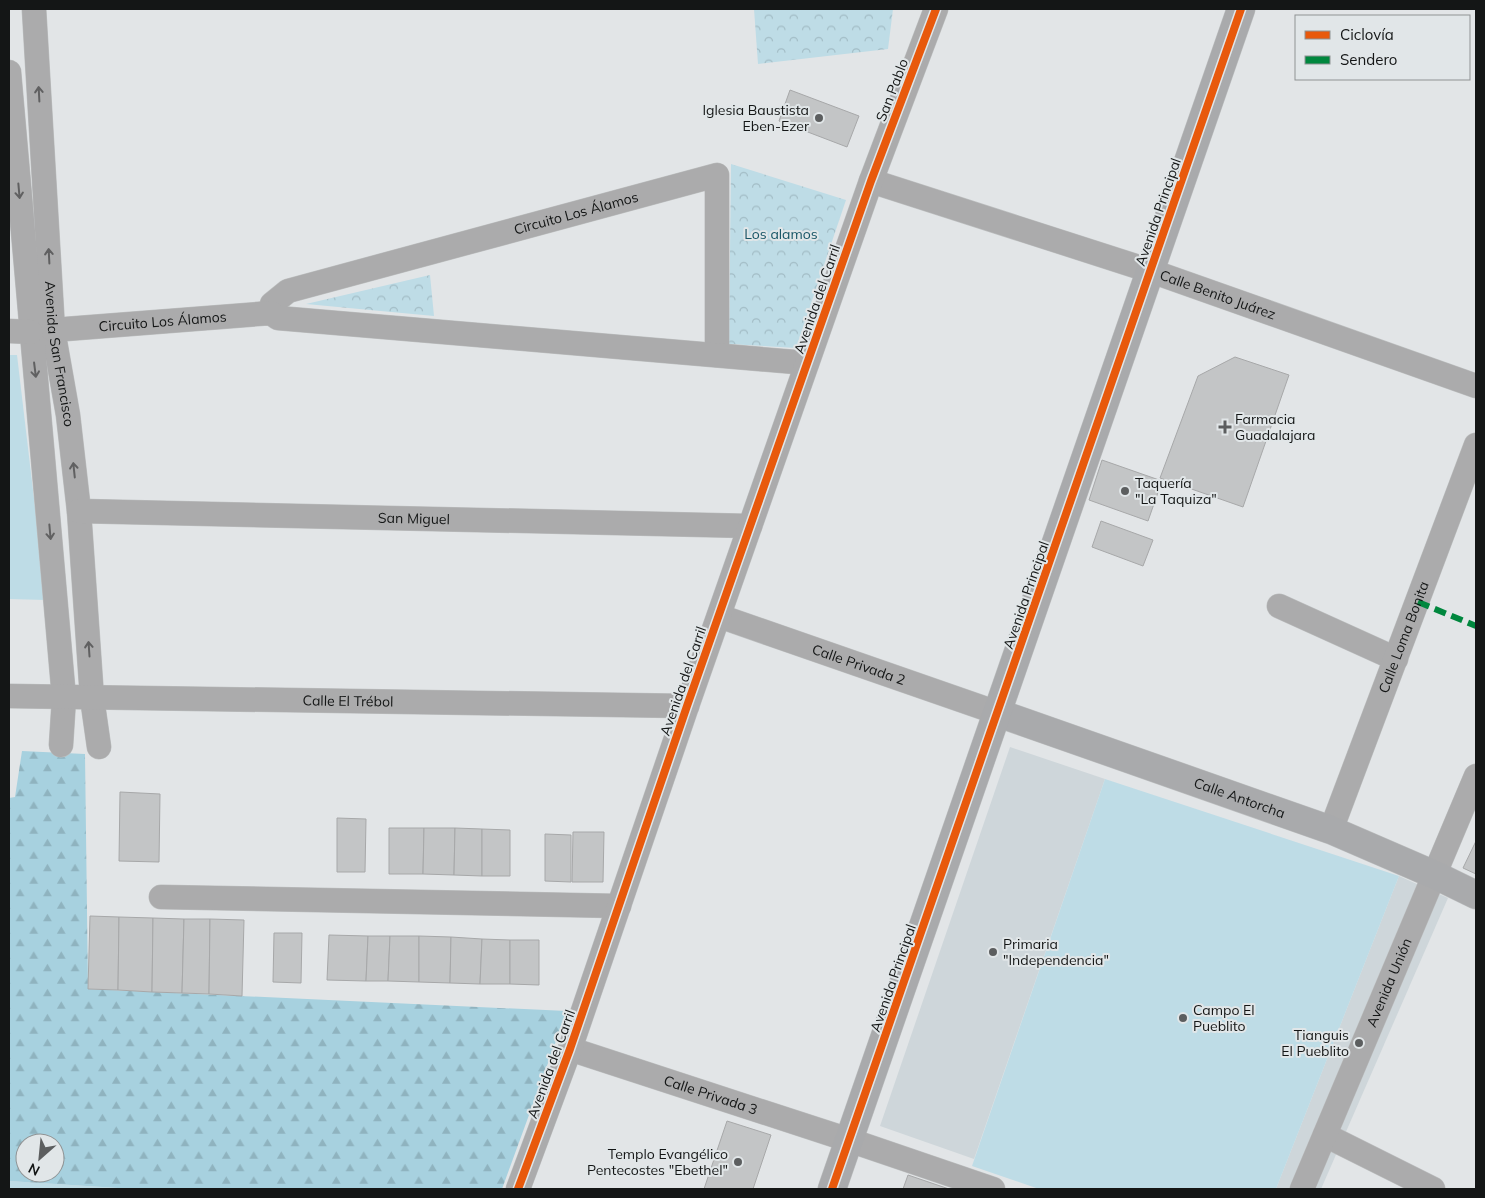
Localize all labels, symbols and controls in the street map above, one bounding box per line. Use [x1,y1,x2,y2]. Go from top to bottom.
legend [1295,15,1470,80]
text: Ciclovía [1340,25,1394,44]
text: Sendero [1340,50,1397,69]
street label: San Pablo [872,56,912,124]
one-way arrow [35,86,44,102]
place label: Iglesia Baustista Eben-Ezer [702,101,810,135]
marker: Iglesia Baustista Eben-Ezer [813,112,825,124]
street label: Avenida Principal [1131,156,1185,268]
one-way arrow [14,182,24,198]
street label: Circuito Los Álamos [512,188,640,239]
park label: Los alamos [744,225,818,243]
street label: Avenida del Carril [790,242,844,356]
one-way arrow [44,249,53,265]
street label: Calle Benito Juárez [1157,266,1278,323]
street label: Avenida San Francisco [41,280,78,428]
street label: Circuito Los Álamos [98,307,227,335]
one-way arrow [30,361,40,377]
place label: Farmacia Guadalajara [1235,410,1315,444]
marker: Farmacia Guadalajara [1219,421,1231,433]
one-way arrow [69,462,79,478]
place label: Taquería "La Taquiza" [1135,474,1217,508]
marker: Taquería "La Taquiza" [1119,485,1131,497]
street label: San Miguel [378,509,450,528]
one-way arrow [46,523,55,539]
street label: Avenida Principal [999,539,1053,651]
street label: Calle Loma Bonita [1374,579,1433,696]
street label: Avenida del Carril [656,624,710,738]
street label: Calle Privada 2 [810,640,908,689]
one-way arrow [84,641,93,657]
street label: Calle El Trébol [302,691,393,711]
street label: Calle Antorcha [1191,774,1288,822]
street label: Avenida Principal [866,922,920,1034]
place label: Primaria "Independencia" [1003,935,1109,969]
street label: Avenida Unión [1362,935,1416,1030]
marker: Primaria "Independencia" [987,946,999,958]
place label: Campo El Pueblito [1193,1001,1255,1035]
street label: Avenida del Carril [523,1007,579,1121]
marker: Campo El Pueblito [1177,1012,1189,1024]
place label: Tianguis El Pueblito [1281,1026,1349,1060]
marker: Tianguis El Pueblito [1353,1037,1365,1049]
street label: Calle Privada 3 [661,1071,760,1119]
north arrow [15,1133,65,1183]
place label: Templo Evangélico Pentecostes "Ebethel" [587,1145,728,1179]
marker: Templo Evangélico Pentecostes "Ebethel" [732,1156,744,1168]
text: N [25,1159,43,1180]

